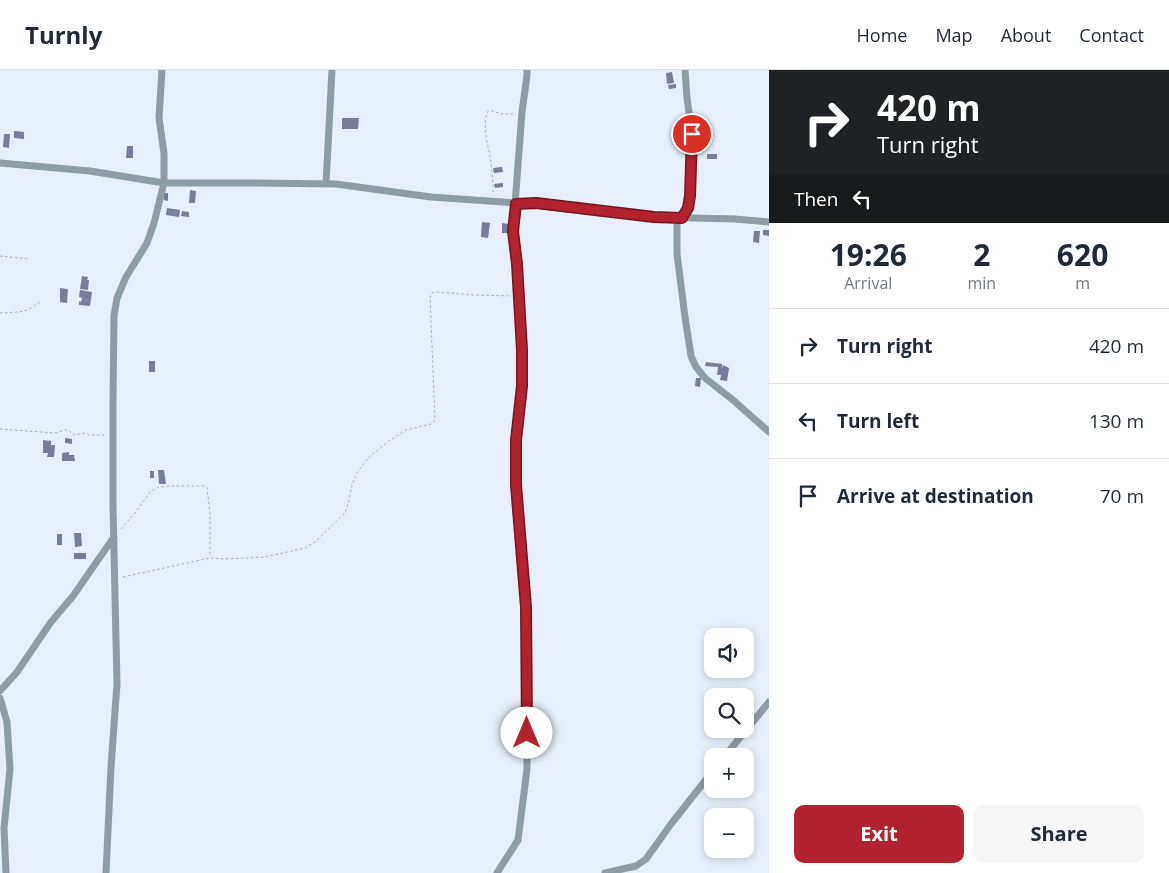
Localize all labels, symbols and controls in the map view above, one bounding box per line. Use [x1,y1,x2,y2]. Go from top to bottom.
text: Turnly [25,18,102,51]
text: Home [857,23,907,47]
text: Map [935,23,973,47]
text: About [1001,23,1051,47]
text: Contact [1079,23,1144,47]
text: 420 m [877,84,981,131]
icon: right [794,90,859,155]
pin [671,113,713,155]
icon: arrive [678,120,706,148]
text: Turn right [877,129,979,159]
icon: left [848,185,876,213]
text: Then [794,186,838,212]
text: 19:26 [830,234,907,275]
text: 2 [973,234,990,275]
text: 620 [1057,234,1108,275]
text: Arrival [844,272,892,294]
text: min [968,272,996,294]
text: m [1075,272,1090,294]
icon: right [794,332,822,360]
text: Turn right [837,333,932,359]
text: 420 m [1089,333,1144,359]
icon: left [794,407,822,435]
text: Turn left [837,408,919,434]
text: 130 m [1089,408,1144,434]
icon: arrive [794,482,822,510]
text: Arrive at destination [837,483,1034,509]
text: 70 m [1100,483,1144,509]
map controls [704,628,754,858]
button: sound [704,628,754,678]
button: search [704,688,754,738]
position arrow [500,706,552,758]
button: + [704,748,754,798]
button: Exit [794,805,964,863]
button: Share [974,805,1144,863]
button: − [704,808,754,858]

